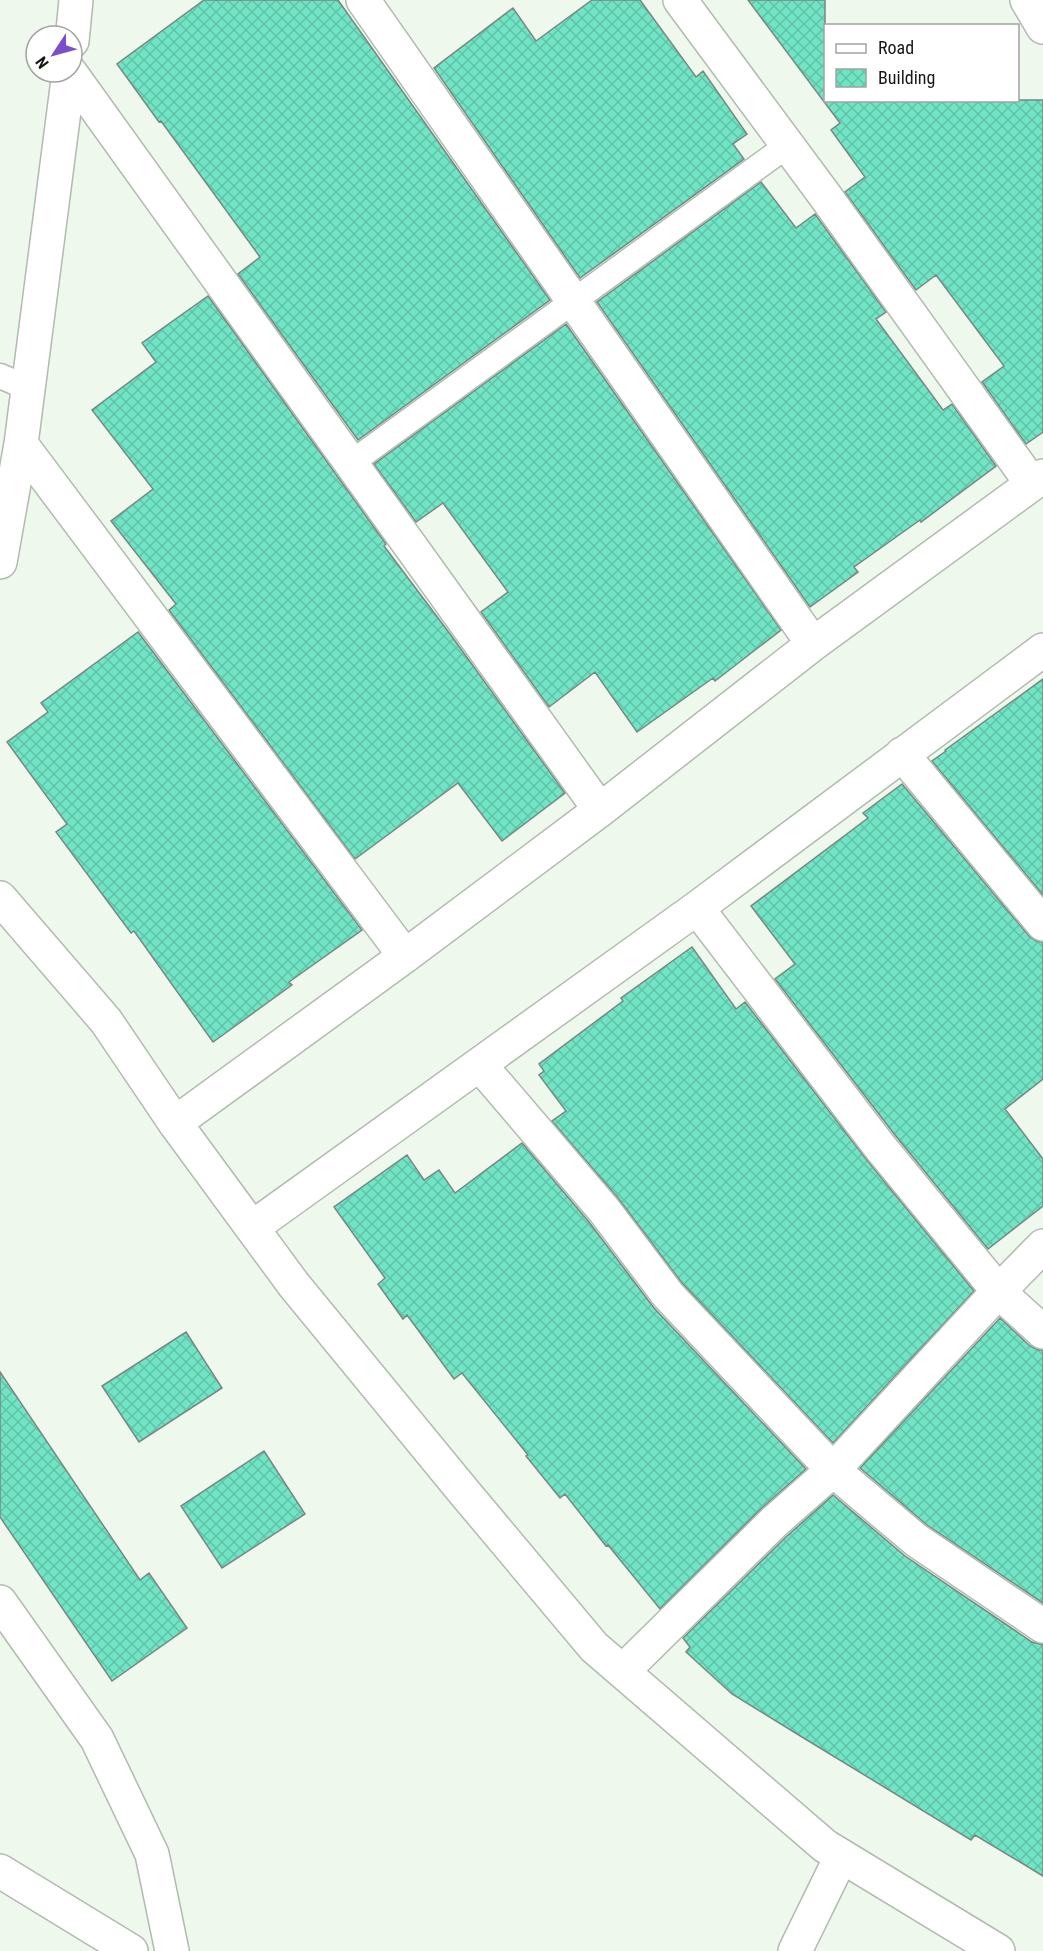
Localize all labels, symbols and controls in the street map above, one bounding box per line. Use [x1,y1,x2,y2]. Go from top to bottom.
north arrow [24,24,84,84]
legend [824,24,1019,102]
text: Road [878,37,914,58]
text: N [32,53,53,72]
text: Building [878,67,935,88]

